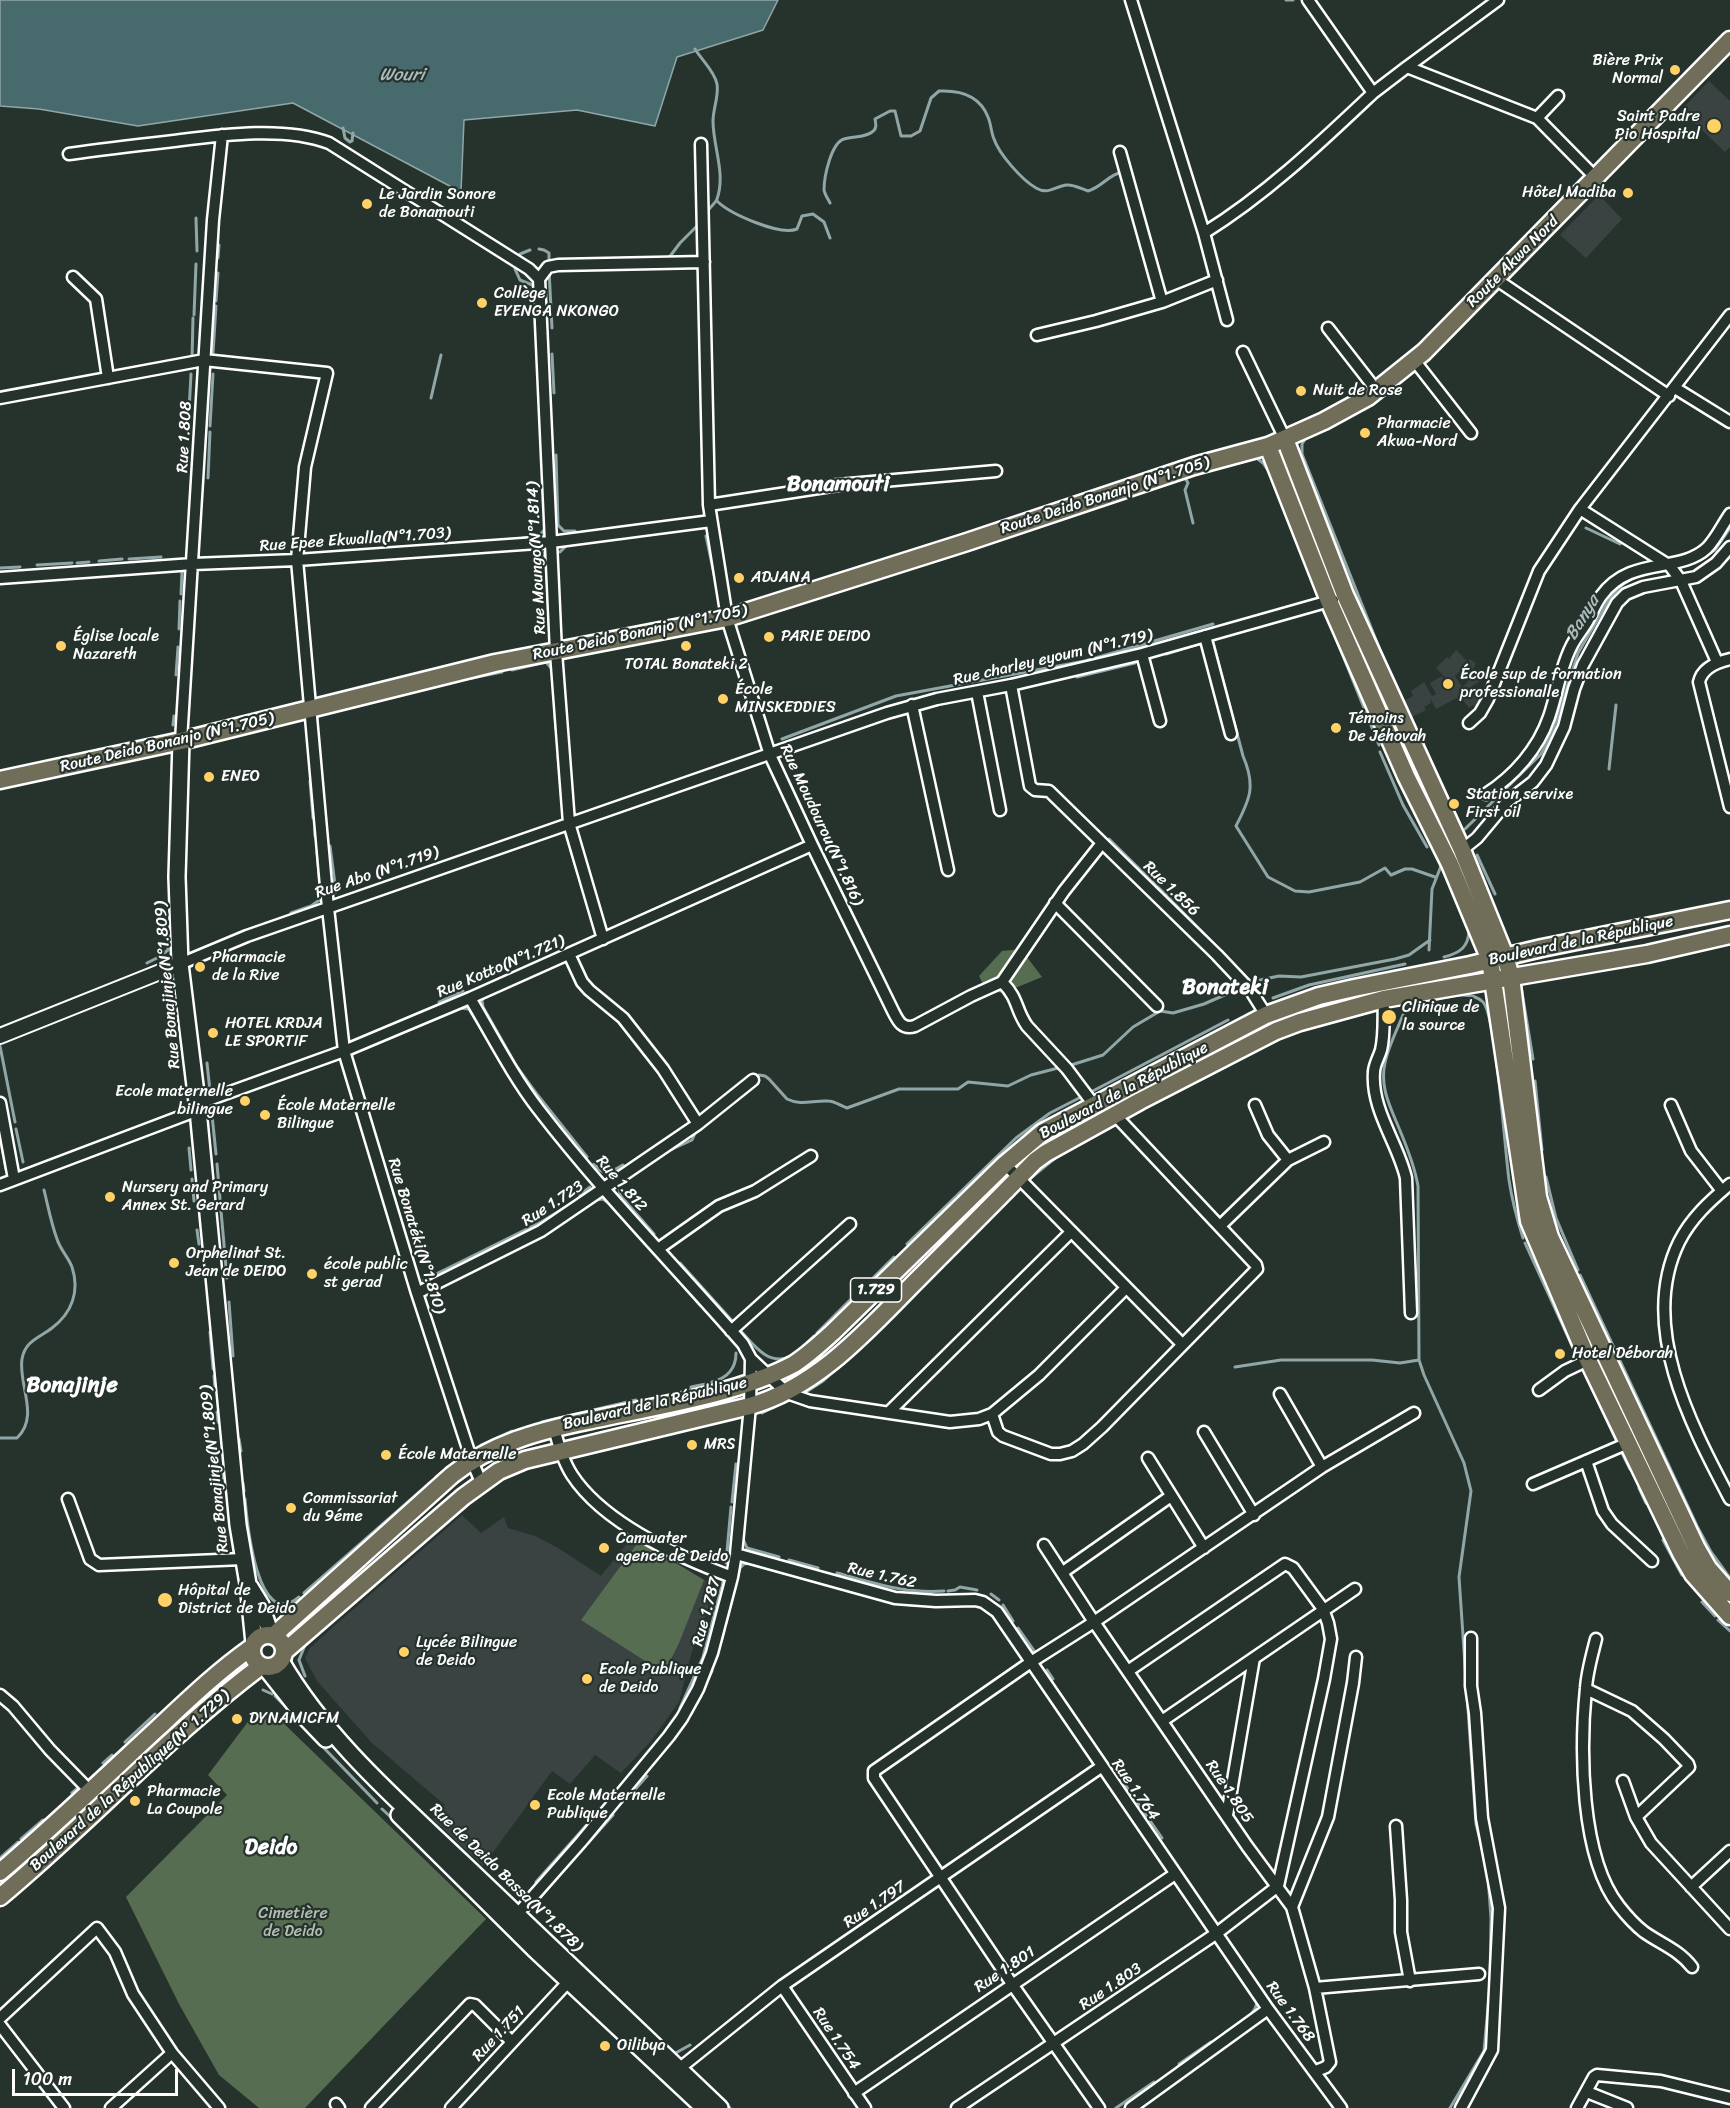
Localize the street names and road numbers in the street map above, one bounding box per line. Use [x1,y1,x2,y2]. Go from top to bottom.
street label: Route Akwa Nord [1463,212,1563,312]
street label: Rue 1.808 [174,401,196,473]
street label: Route Deido Bonanjo (N°1.705) [998,453,1212,539]
street label: Rue Moungo(N°1.814) [523,481,551,635]
street label: Rue Epee Ekwalla(N°1.703) [259,524,451,556]
street label: Route Deido Bonanjo (N°1.705) [531,601,749,665]
street label: Rue charley eyoum (N°1.719) [952,626,1154,690]
street label: Route Deido Bonanjo (N°1.705) [59,709,275,777]
street label: Rue Moudourou(N°1.816) [775,742,867,908]
street label: Rue Abo (N°1.719) [313,843,441,903]
street label: Rue 1.856 [1139,857,1203,921]
street label: Rue Bonajinje(N°1.809) [151,901,185,1069]
street label: Boulevard de la République [1487,912,1675,970]
street label: Rue Kotto(N°1.721) [435,932,567,1002]
street label: Boulevard de la République [1036,1038,1212,1144]
street label: Rue 1.812 [591,1152,651,1216]
street label: Rue Bonatéki(N°1.810) [383,1156,449,1316]
street label: Rue 1.723 [519,1177,587,1231]
road number: 1.729 [850,1278,902,1302]
street label: Boulevard de la République [561,1373,749,1435]
street label: Rue Bonajinje(N°1.809) [197,1385,233,1553]
street label: Rue 1.762 [846,1559,918,1593]
street label: Rue 1.787 [689,1576,725,1648]
street label: Boulevard de la République(N° 1.729) [26,1686,234,1876]
street label: Rue 1.764 [1107,1756,1163,1824]
street label: Rue 1.805 [1201,1757,1257,1827]
street label: Rue de Deido Bassa(N°1.878) [426,1800,586,1956]
street label: Rue 1.797 [840,1877,910,1933]
street label: Rue 1.801 [971,1943,1039,1997]
street label: Rue 1.803 [1076,1959,1146,2015]
street label: Rue 1.768 [1262,1978,1318,2046]
street label: Rue 1.751 [469,2003,529,2065]
street label: Rue 1.754 [808,2004,864,2074]

